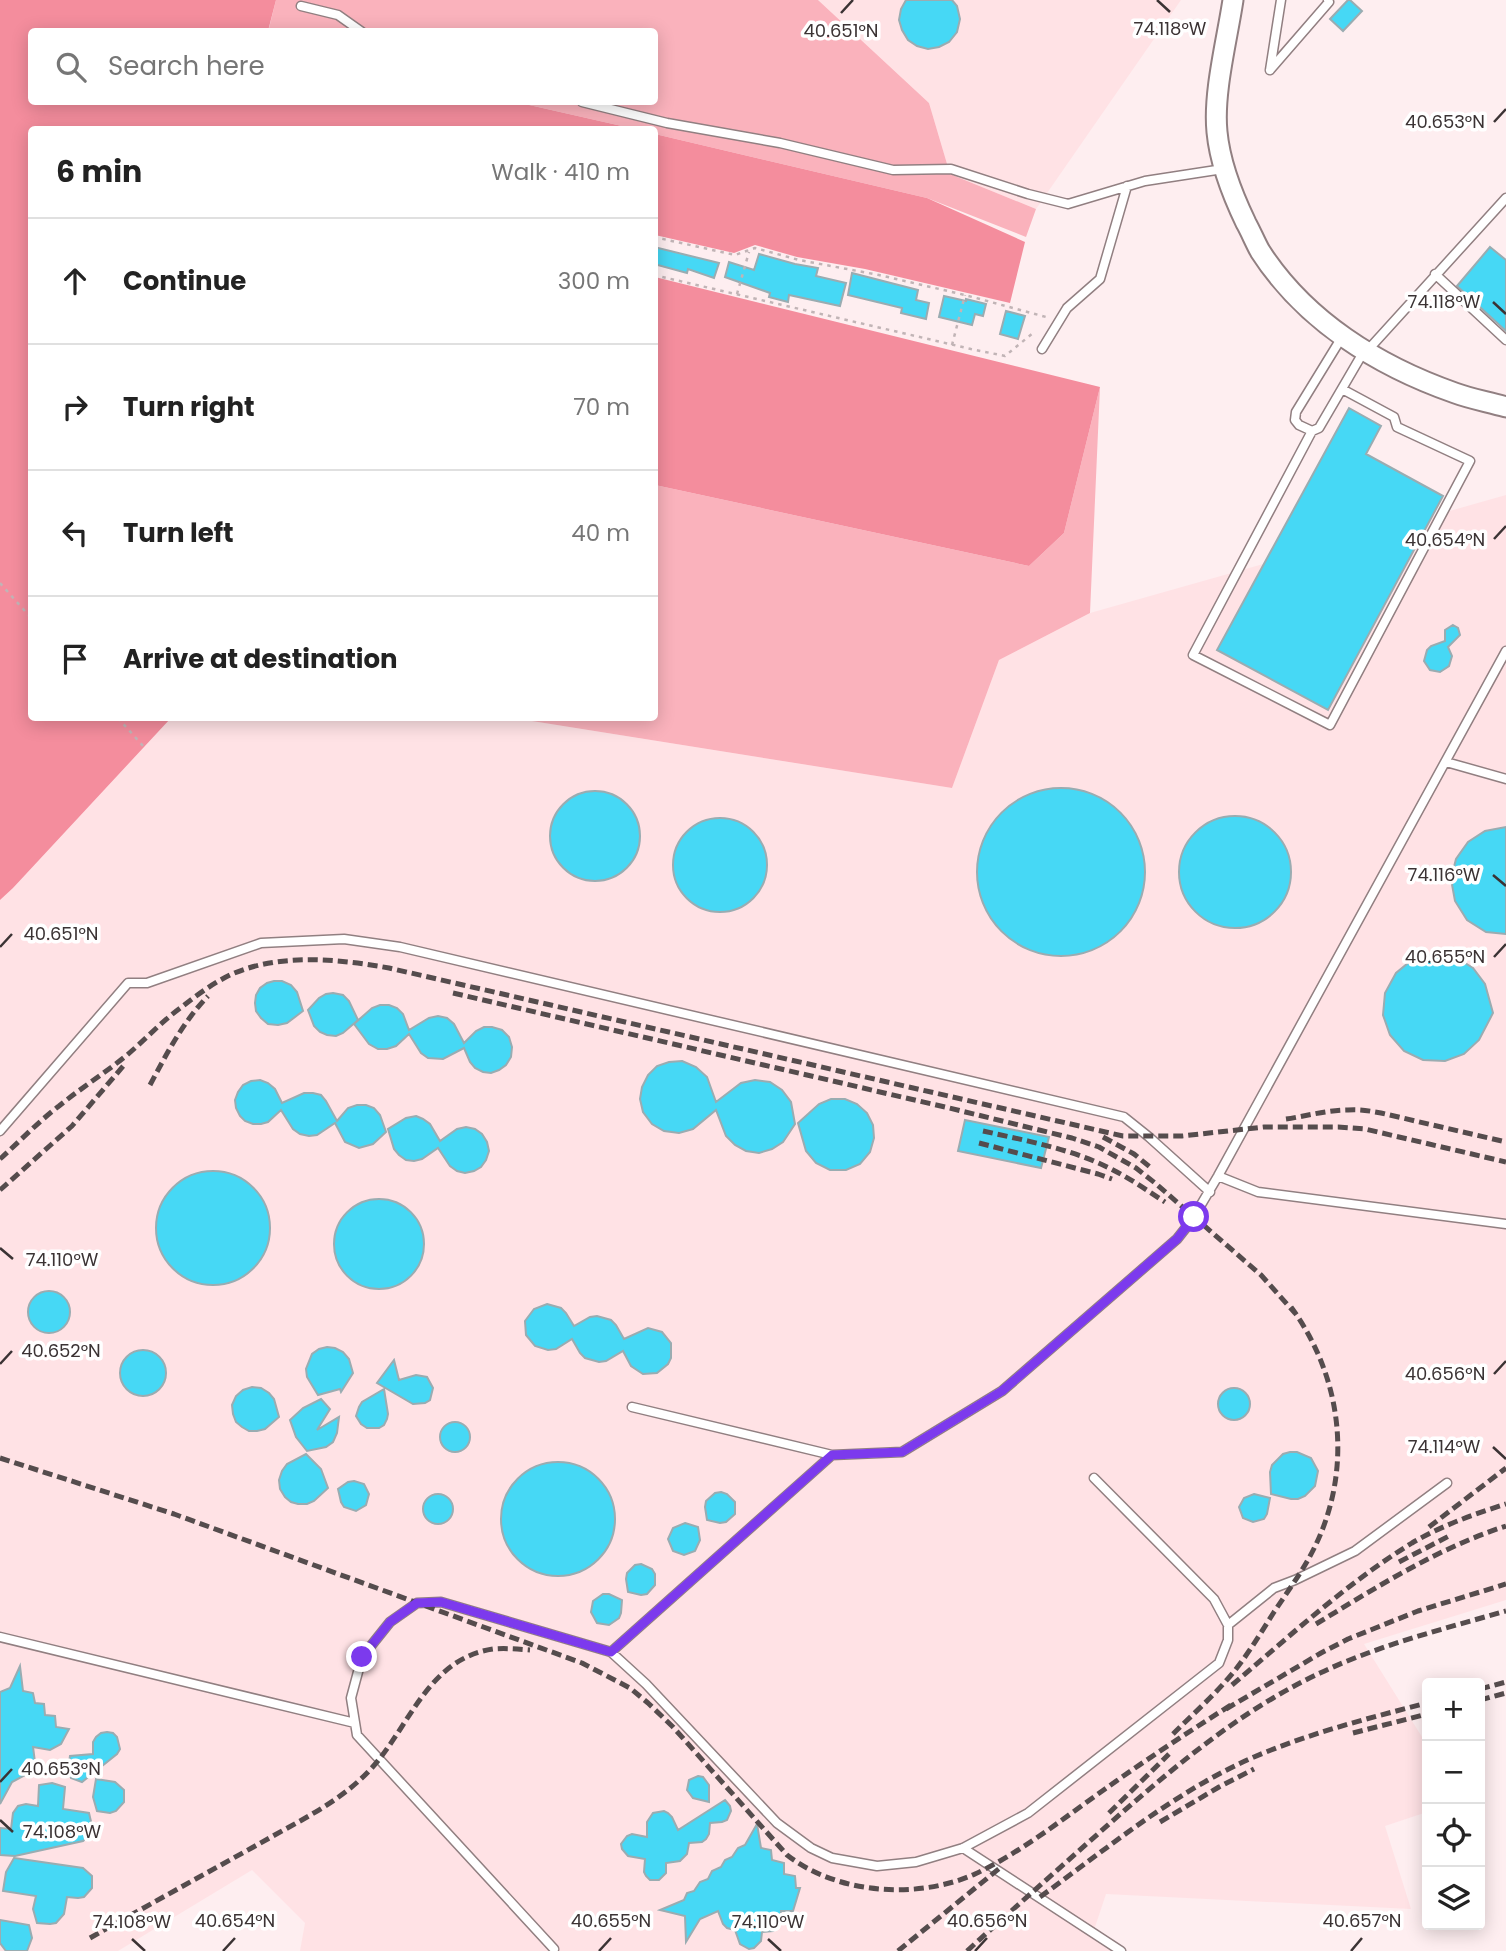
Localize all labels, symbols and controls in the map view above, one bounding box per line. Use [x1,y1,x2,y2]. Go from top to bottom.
text: 74.118°W [1134,16,1207,41]
text: 40.651°N [804,18,878,43]
search box [28,28,658,105]
icon: search [52,48,90,86]
text: Search here [108,48,265,84]
text: 40.653°N [1405,109,1485,134]
text: 6 min [56,150,142,193]
text: Walk · 410 m [491,156,630,188]
icon: ahead [56,262,94,300]
text: Continue [123,263,246,299]
text: 300 m [558,265,630,297]
text: 74.118°W [1408,289,1481,314]
icon: right [56,388,94,426]
text: Turn right [123,389,255,425]
text: 70 m [573,391,630,423]
icon: left [56,514,94,552]
text: Turn left [123,515,234,551]
text: 40 m [571,517,630,549]
text: 40.654°N [1405,527,1485,552]
icon: arrive [56,640,94,678]
text: Arrive at destination [123,641,398,677]
text: 74.116°W [1408,862,1481,887]
text: 40.651°N [24,921,98,946]
text: 40.655°N [1405,944,1485,969]
route start [1178,1201,1209,1232]
text: 74.110°W [26,1247,99,1272]
text: 40.652°N [21,1338,101,1363]
text: 40.656°N [1405,1361,1485,1386]
text: 74.114°W [1408,1434,1481,1459]
route end [346,1641,377,1672]
map controls [1422,1678,1485,1930]
button: + [1422,1678,1485,1741]
button: − [1422,1741,1485,1804]
text: 40.653°N [21,1756,101,1781]
button: locate [1422,1804,1485,1867]
text: 74.108°W [23,1819,102,1844]
button: layers [1422,1867,1485,1930]
text: 40.654°N [195,1908,275,1933]
text: 40.655°N [571,1908,651,1933]
text: 40.656°N [947,1908,1027,1933]
text: 40.657°N [1322,1908,1402,1933]
text: 74.108°W [93,1909,172,1934]
text: 74.110°W [732,1909,805,1934]

